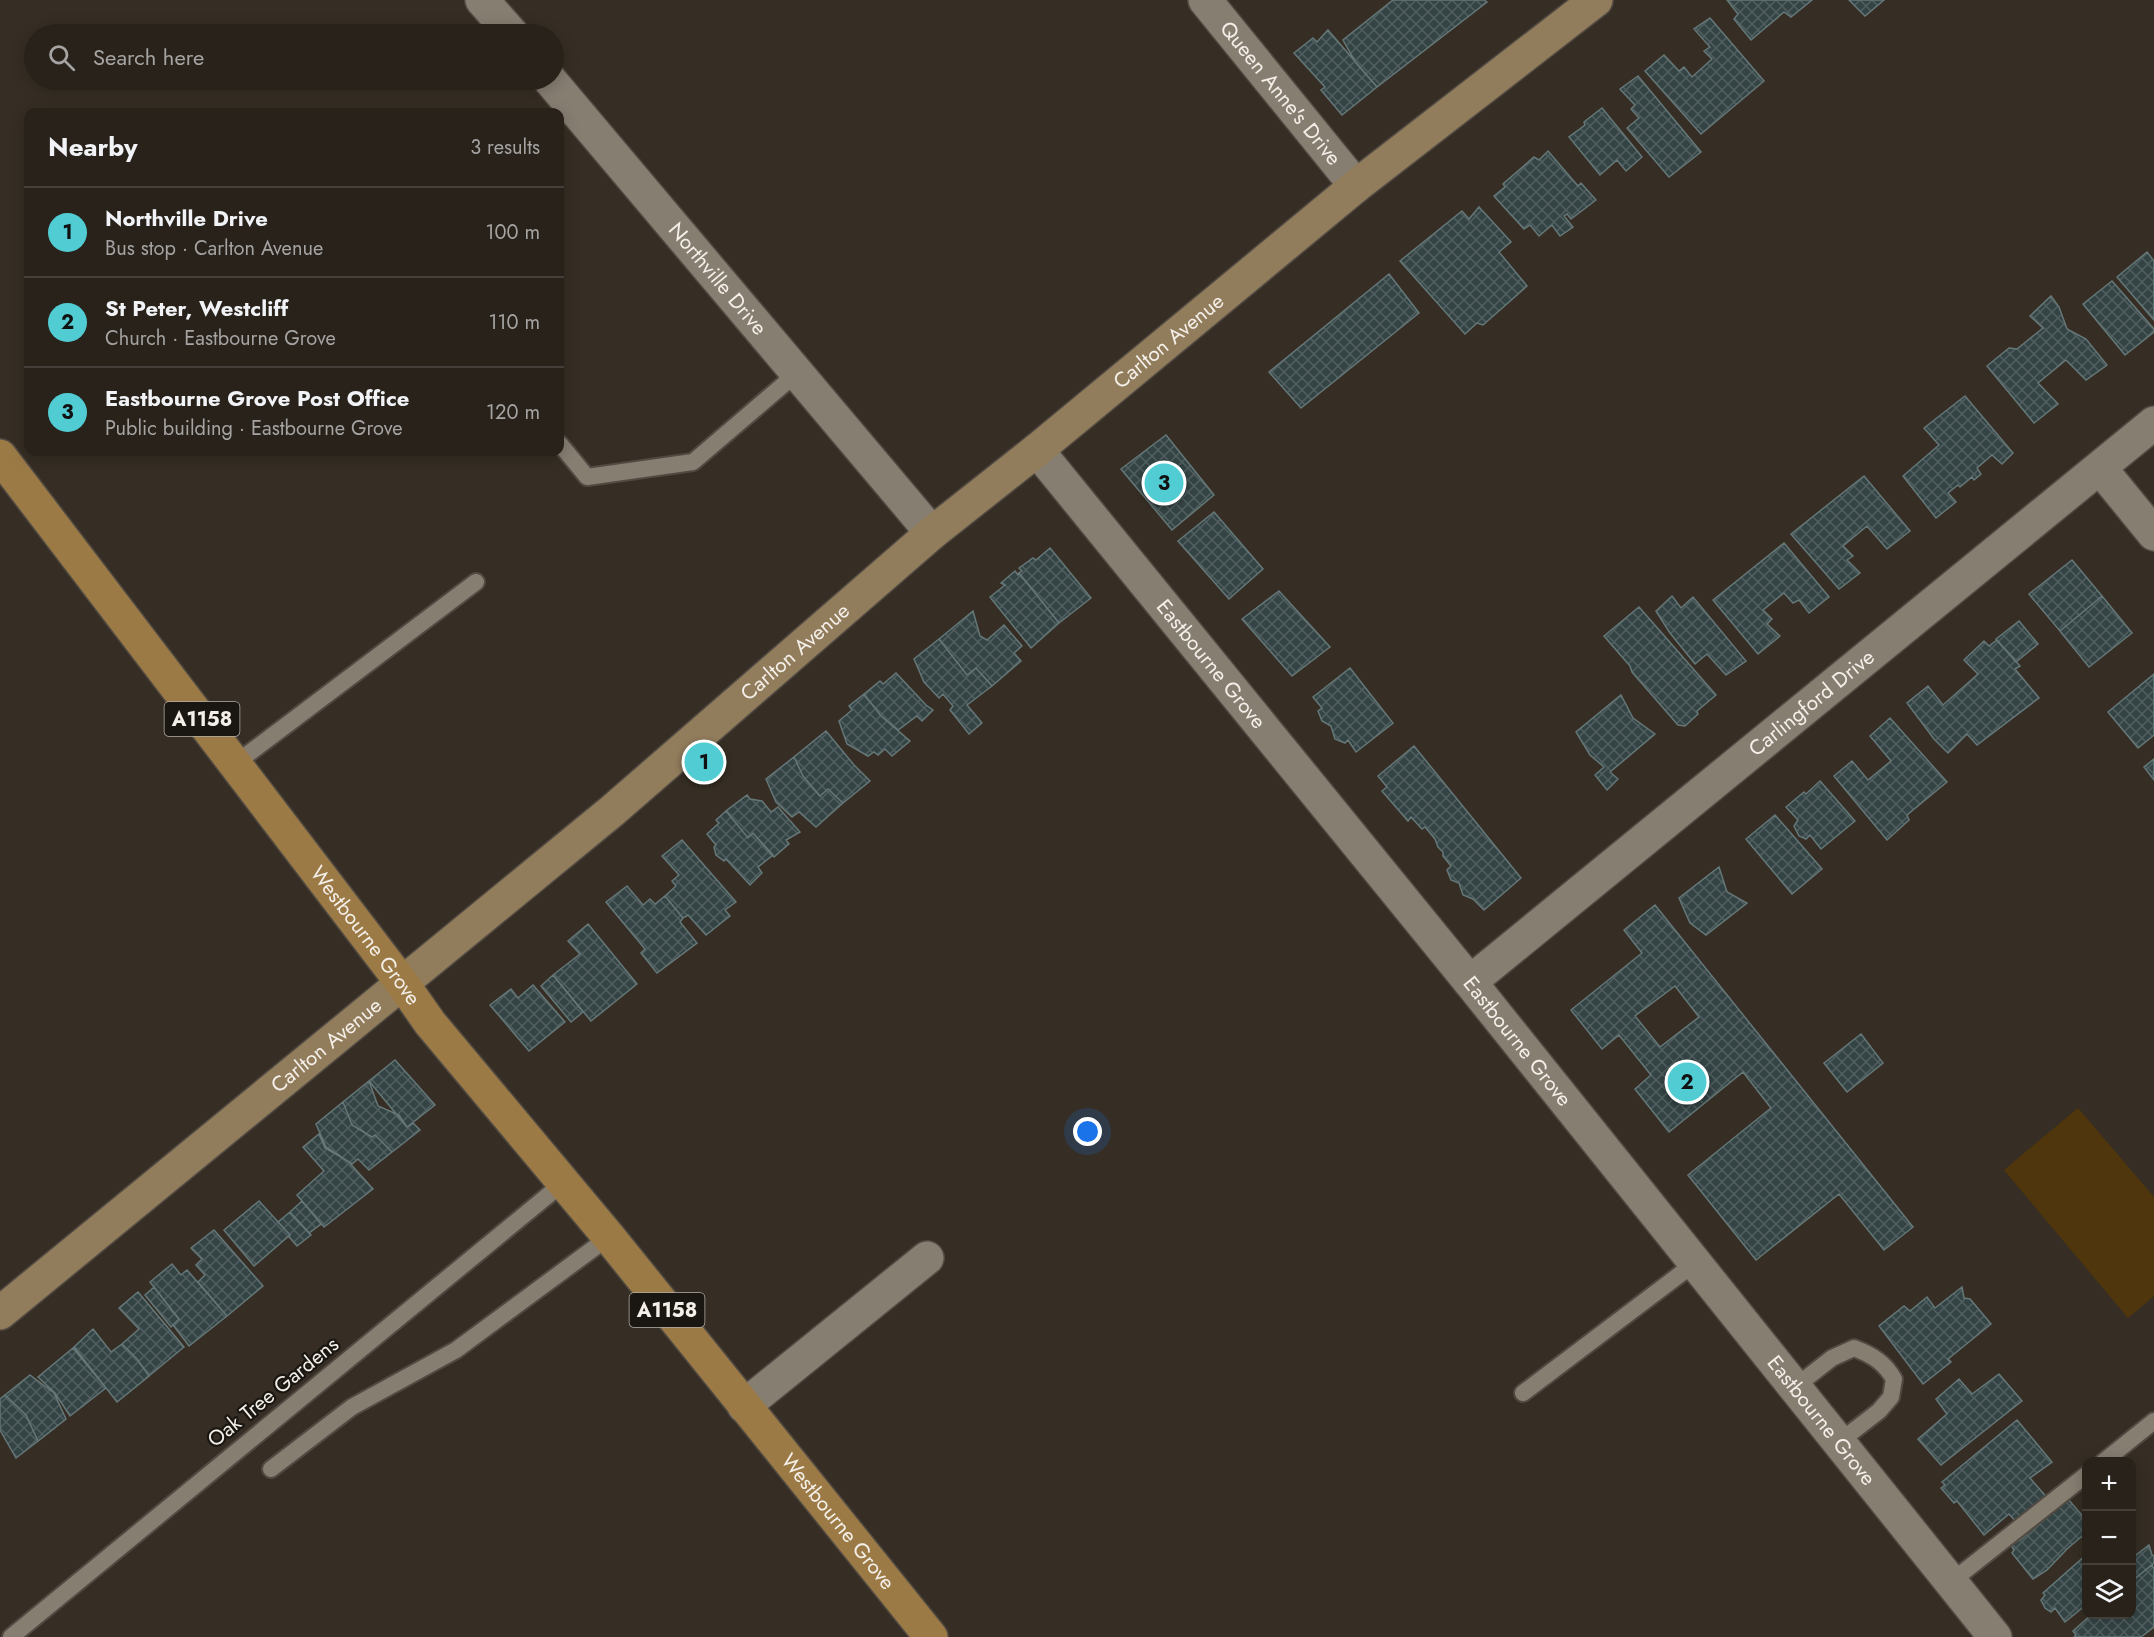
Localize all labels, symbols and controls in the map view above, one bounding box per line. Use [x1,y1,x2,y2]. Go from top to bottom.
street label: Queen Anne's Drive [1213,15,1349,172]
search box [24,24,564,90]
icon: search [45,41,78,74]
text: Search here [93,41,204,73]
text: Nearby [48,128,137,166]
text: 3 results [470,133,540,162]
text: Northville Drive [105,202,268,234]
street label: Northville Drive [661,216,774,342]
text: 1 [62,218,73,247]
text: 100 m [485,218,540,247]
text: Bus stop · Carlton Avenue [105,234,323,263]
street label: Carlton Avenue [1107,286,1231,396]
text: St Peter, Westcliff [105,292,288,324]
text: 2 [61,308,74,337]
text: 110 m [488,308,540,337]
text: Church · Eastbourne Grove [105,324,336,353]
text: Eastbourne Grove Post Office [105,382,409,414]
text: 3 [61,398,74,427]
text: 120 m [486,398,540,427]
text: Public building · Eastbourne Grove [105,414,402,443]
pin: 3 [1144,460,1184,506]
street label: Eastbourne Grove [1149,593,1273,735]
street label: Carlton Avenue [734,596,856,708]
street label: Carlingford Drive [1742,642,1881,764]
road number: A1158 [164,702,240,736]
pin: 1 [684,740,724,784]
street label: Westbourne Grove [303,860,428,1011]
street label: Eastbourne Grove [1456,970,1579,1113]
street label: Carlton Avenue [264,991,388,1100]
pin: 2 [1668,1060,1706,1104]
your location [1073,1117,1102,1146]
road number: A1158 [630,1293,704,1327]
street label: Oak Tree Gardens [201,1330,345,1454]
street label: Eastbourne Grove [1760,1349,1883,1492]
street label: Westbourne Grove [774,1447,902,1596]
map controls [2082,1457,2136,1619]
button: + [2082,1457,2136,1511]
button: − [2082,1511,2136,1565]
button: layers [2082,1565,2136,1619]

